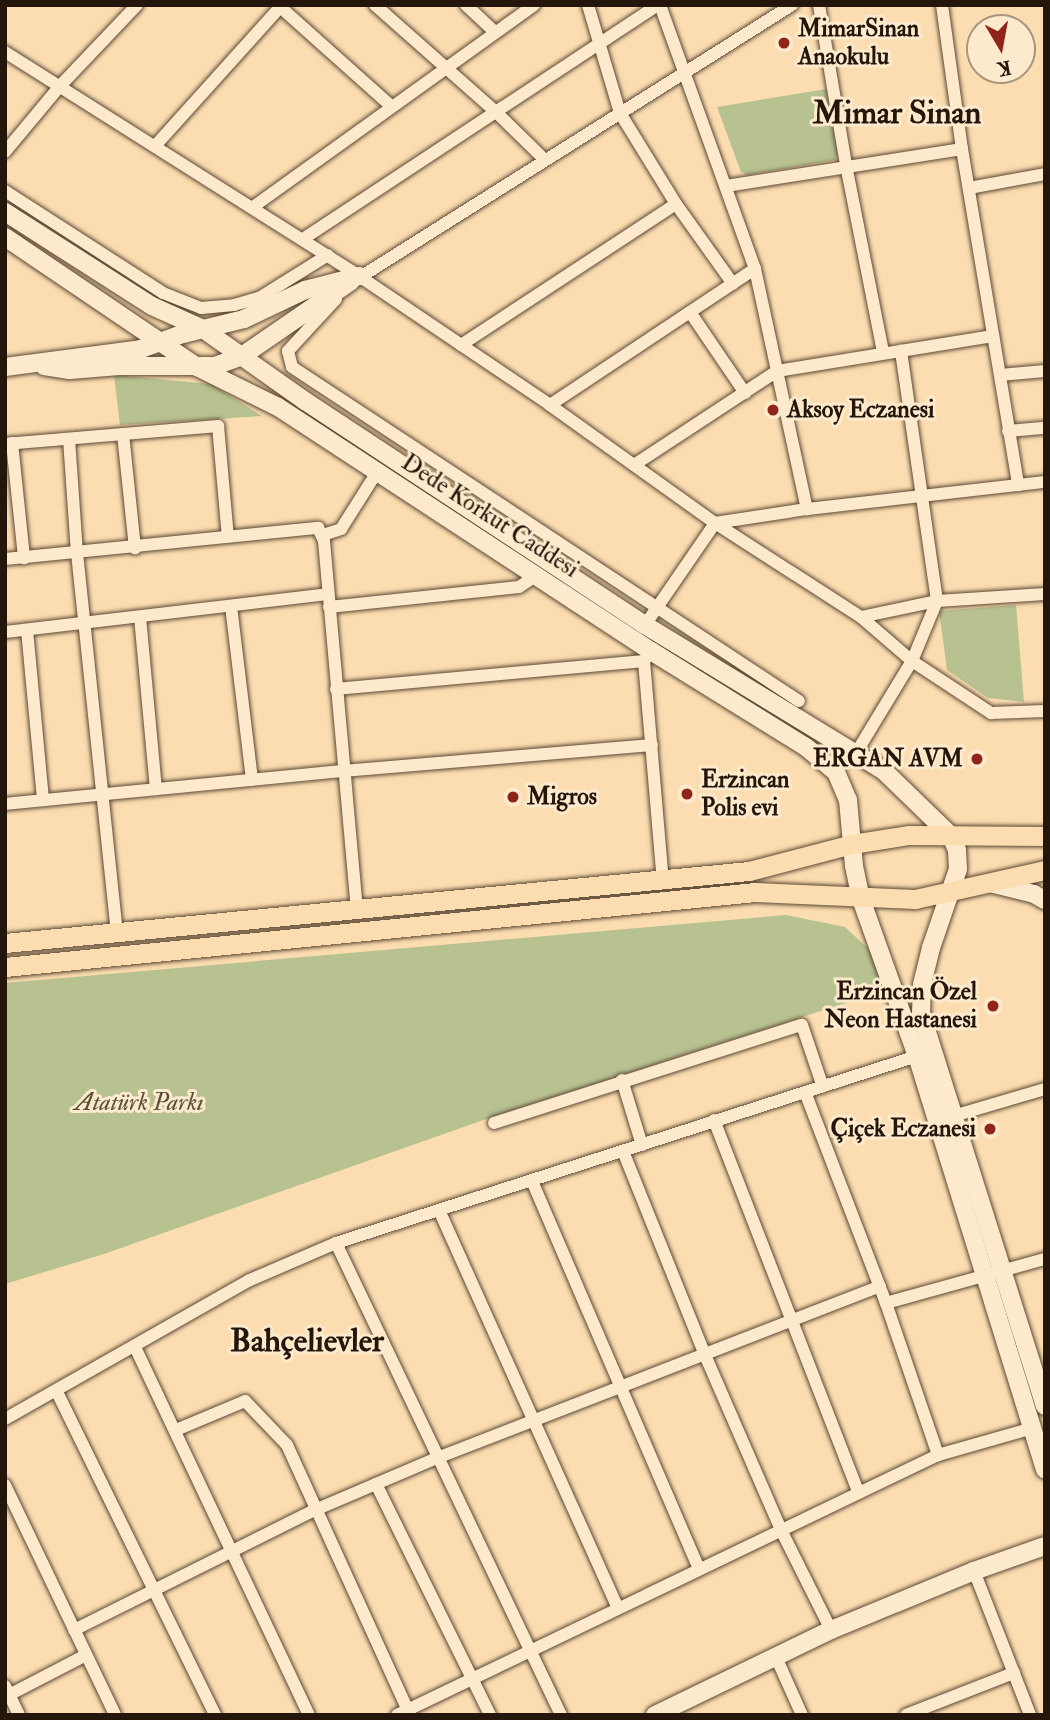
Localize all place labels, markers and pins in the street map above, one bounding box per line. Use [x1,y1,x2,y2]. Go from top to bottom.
place label: MimarSinan Anaokulu [798,15,919,71]
marker: MimarSinan Anaokulu [776,35,792,51]
place label: Aksoy Eczanesi [787,396,934,424]
marker: Aksoy Eczanesi [765,402,781,418]
place label: ERGAN AVM [813,745,963,773]
marker: ERGAN AVM [969,751,985,767]
place label: Erzincan Polis evi [701,766,789,822]
place label: Migros [527,783,597,811]
marker: Erzincan Polis evi [679,786,695,802]
marker: Migros [505,789,521,805]
place label: Erzincan Özel Neon Hastanesi [825,978,977,1034]
marker: Erzincan Özel Neon Hastanesi [983,996,1003,1016]
place label: Çiçek Eczanesi [831,1115,976,1143]
marker: Çiçek Eczanesi [982,1121,998,1137]

